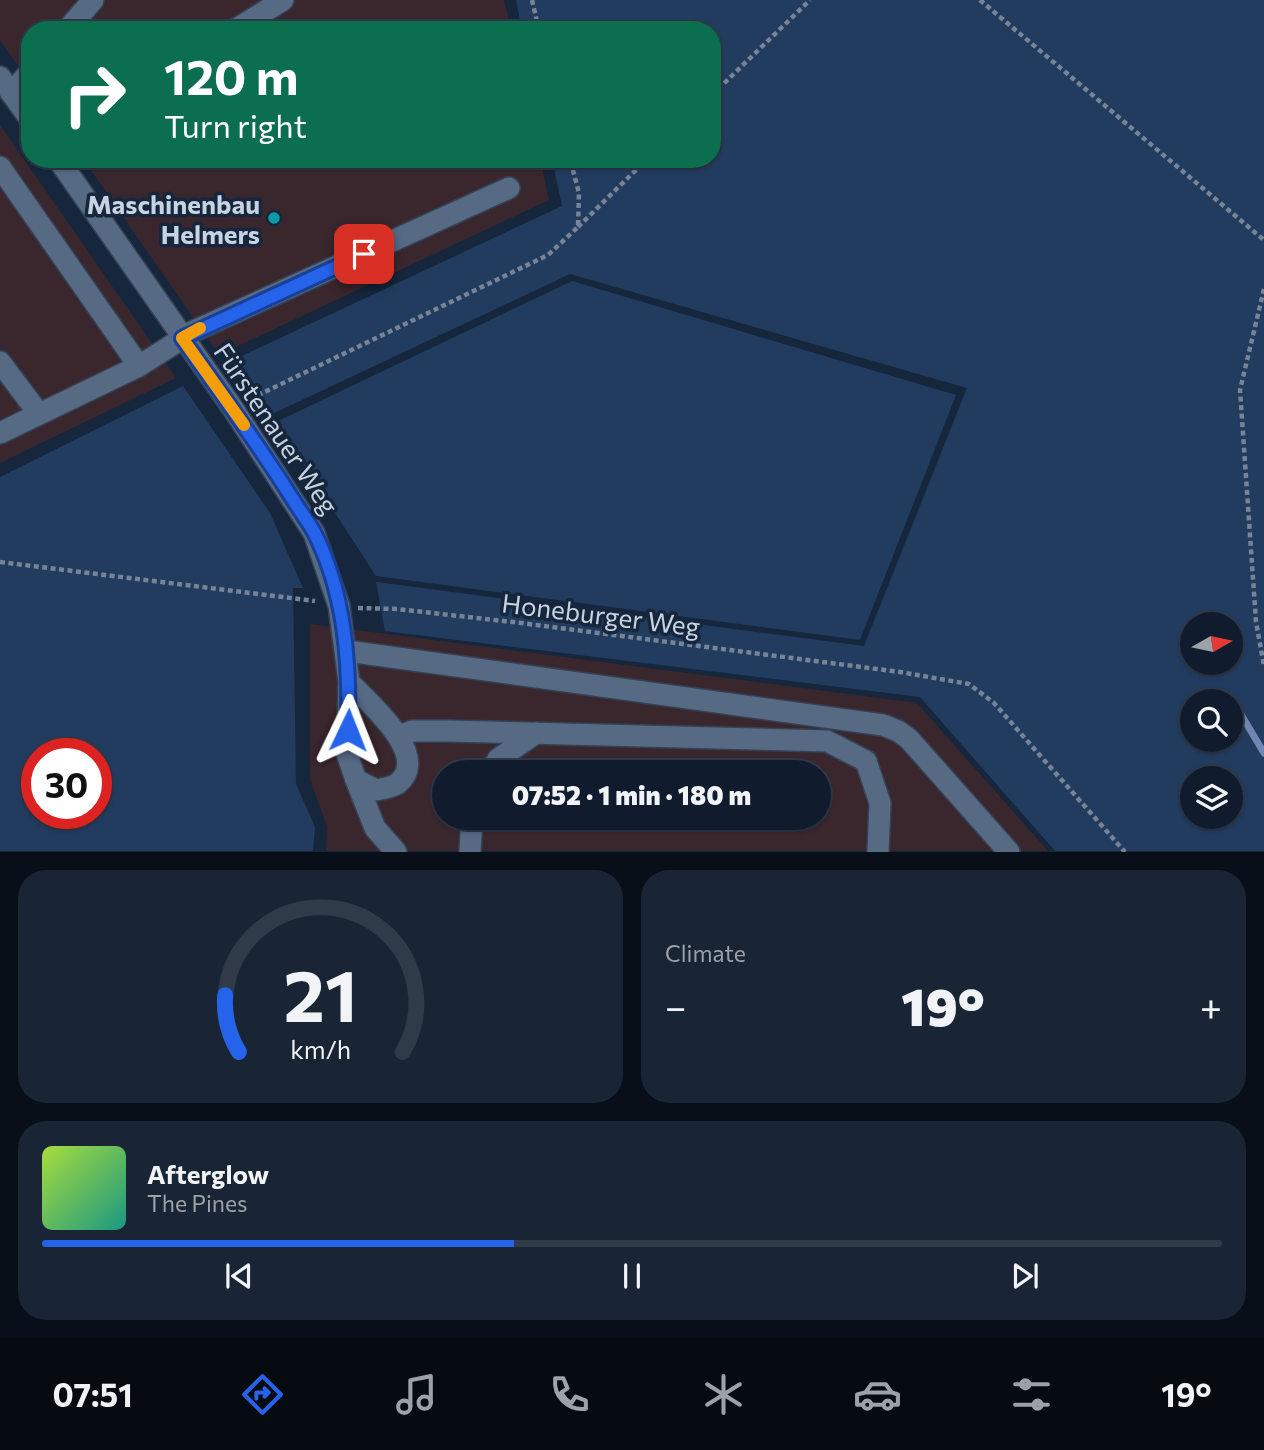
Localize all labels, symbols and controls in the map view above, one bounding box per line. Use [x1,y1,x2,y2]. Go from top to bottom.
text: 120 m [164,45,298,105]
icon: right [49,49,140,140]
text: Turn right [164,105,307,145]
place label: Maschinenbau Helmers [87,188,260,249]
marker: Maschinenbau Helmers [266,210,282,226]
pin [334,224,394,284]
icon: arrive [345,235,383,273]
street label: Fürstenauer Weg [208,337,346,519]
street label: Honeburger Weg [500,586,702,642]
north arrow [1180,612,1242,676]
map controls [1180,612,1243,829]
button: search [1180,689,1243,752]
position arrow [311,693,385,767]
speed limit sign: 30 [21,738,112,829]
button: layers [1180,766,1243,829]
text: 07:52 · 1 min · 180 m [512,779,751,810]
text: Climate [665,939,746,967]
text: 21 [283,949,358,1038]
text: 19° [901,973,985,1037]
text: − [665,982,687,1029]
text: + [1200,982,1222,1029]
text: km/h [290,1034,351,1064]
text: Afterglow [147,1158,269,1189]
text: The Pines [147,1189,248,1217]
icon: previous [220,1257,258,1295]
icon: pause [613,1257,651,1295]
icon: next [1006,1257,1044,1295]
icon: directions [238,1370,287,1419]
icon: music [392,1370,441,1419]
icon: phone [545,1370,594,1419]
icon: climate [699,1370,748,1419]
icon: car [853,1370,902,1419]
icon: filters [1007,1370,1056,1419]
text: 07:51 [52,1374,133,1414]
text: 19° [1161,1374,1212,1414]

